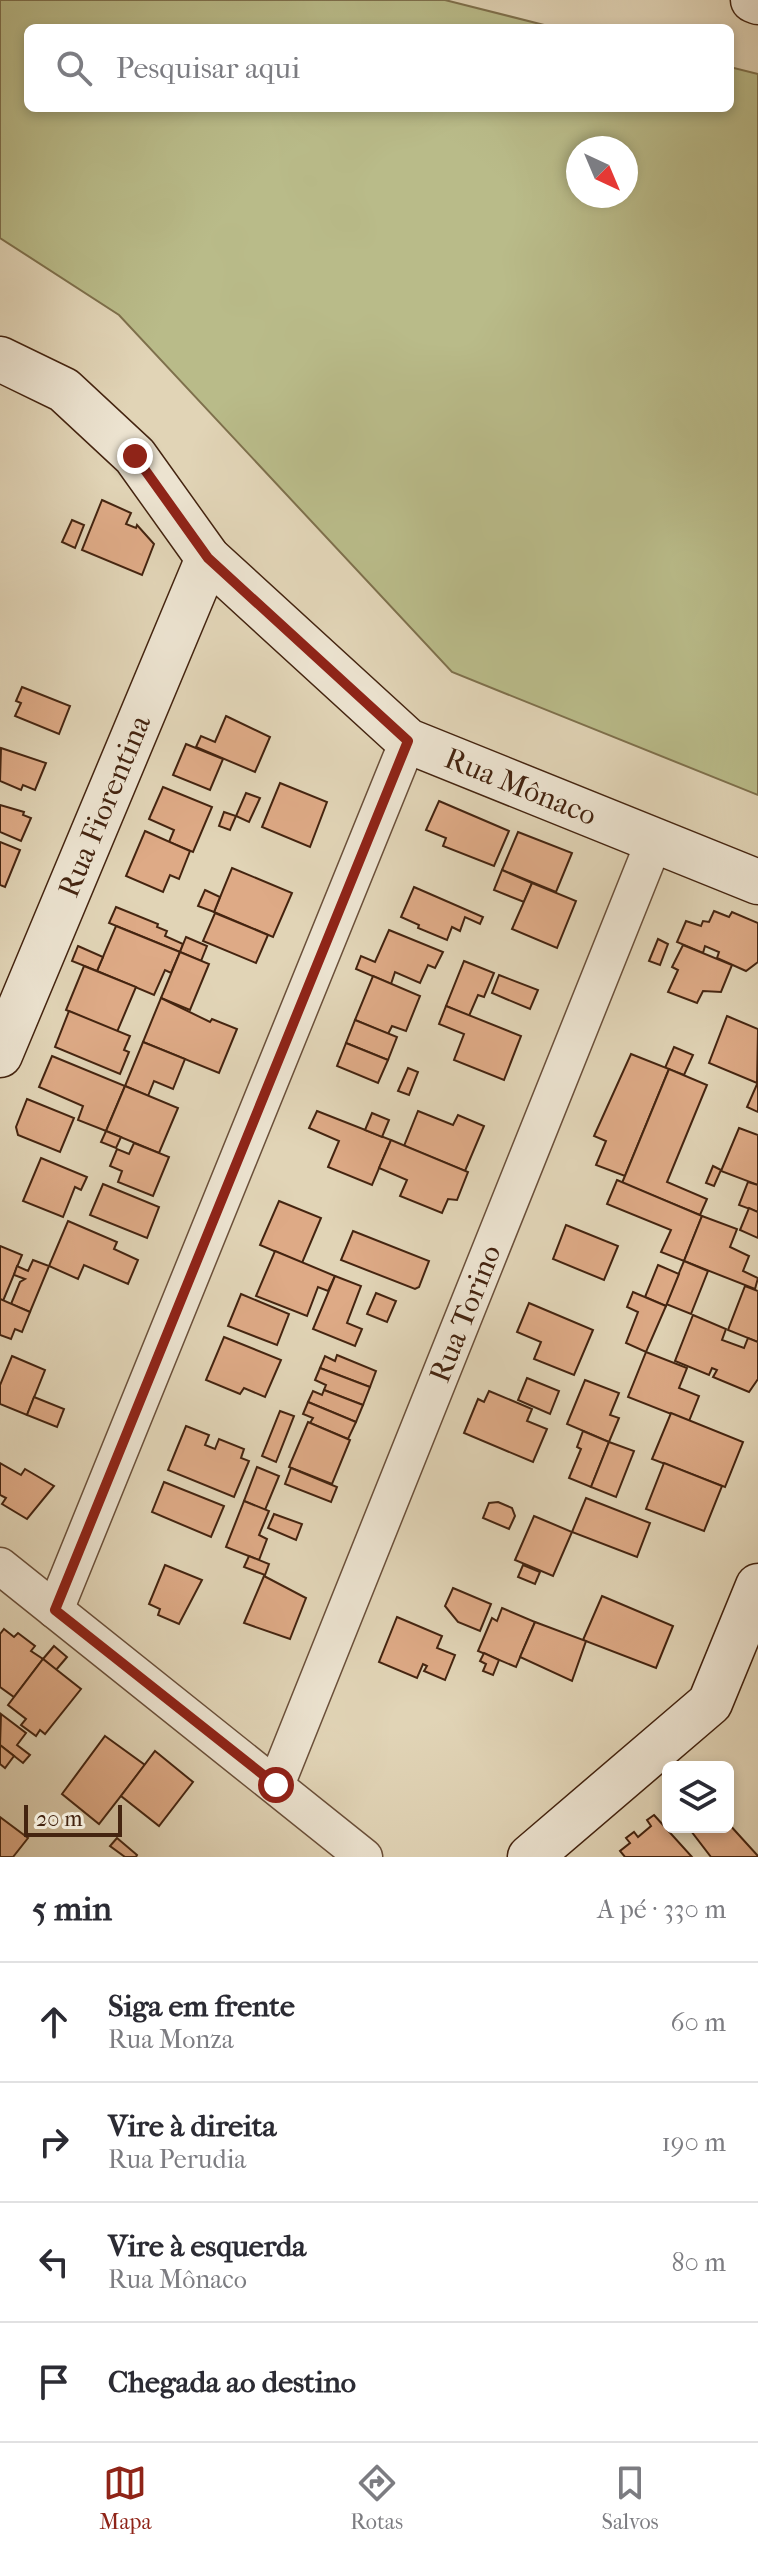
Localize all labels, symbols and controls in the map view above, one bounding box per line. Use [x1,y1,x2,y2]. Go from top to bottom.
search box [24,24,734,112]
icon: search [52,46,96,90]
text: Pesquisar aqui [116,51,300,86]
north arrow [566,136,638,208]
route end [117,438,153,474]
street label: Rua Fiorentina [51,709,159,902]
street label: Rua Mônaco [439,741,601,833]
street label: Rua Torino [422,1240,509,1388]
map controls [662,1761,734,1833]
button: layers [662,1761,734,1833]
route start [258,1767,294,1803]
scale bar [24,1801,122,1837]
text: 20 m [36,1806,82,1832]
text: 5 min [32,1889,112,1929]
text: A pé · 330 m [597,1894,726,1925]
text: Siga em frente [108,1989,295,2024]
icon: ahead [32,2000,76,2044]
text: 60 m [670,2007,726,2038]
text: Rua Monza [108,2024,234,2055]
text: Vire à direita [108,2109,276,2144]
icon: right [32,2120,76,2164]
text: 190 m [662,2127,726,2158]
text: Rua Perudia [108,2144,246,2175]
text: Vire à esquerda [108,2229,306,2264]
icon: left [32,2240,76,2284]
text: 80 m [671,2247,726,2278]
text: Rua Mônaco [108,2264,247,2295]
icon: arrive [32,2360,76,2404]
text: Chegada ao destino [108,2365,356,2400]
tab: Mapa [99,2461,152,2535]
tab: Rotas [350,2461,403,2535]
tab: Salvos [602,2461,659,2535]

